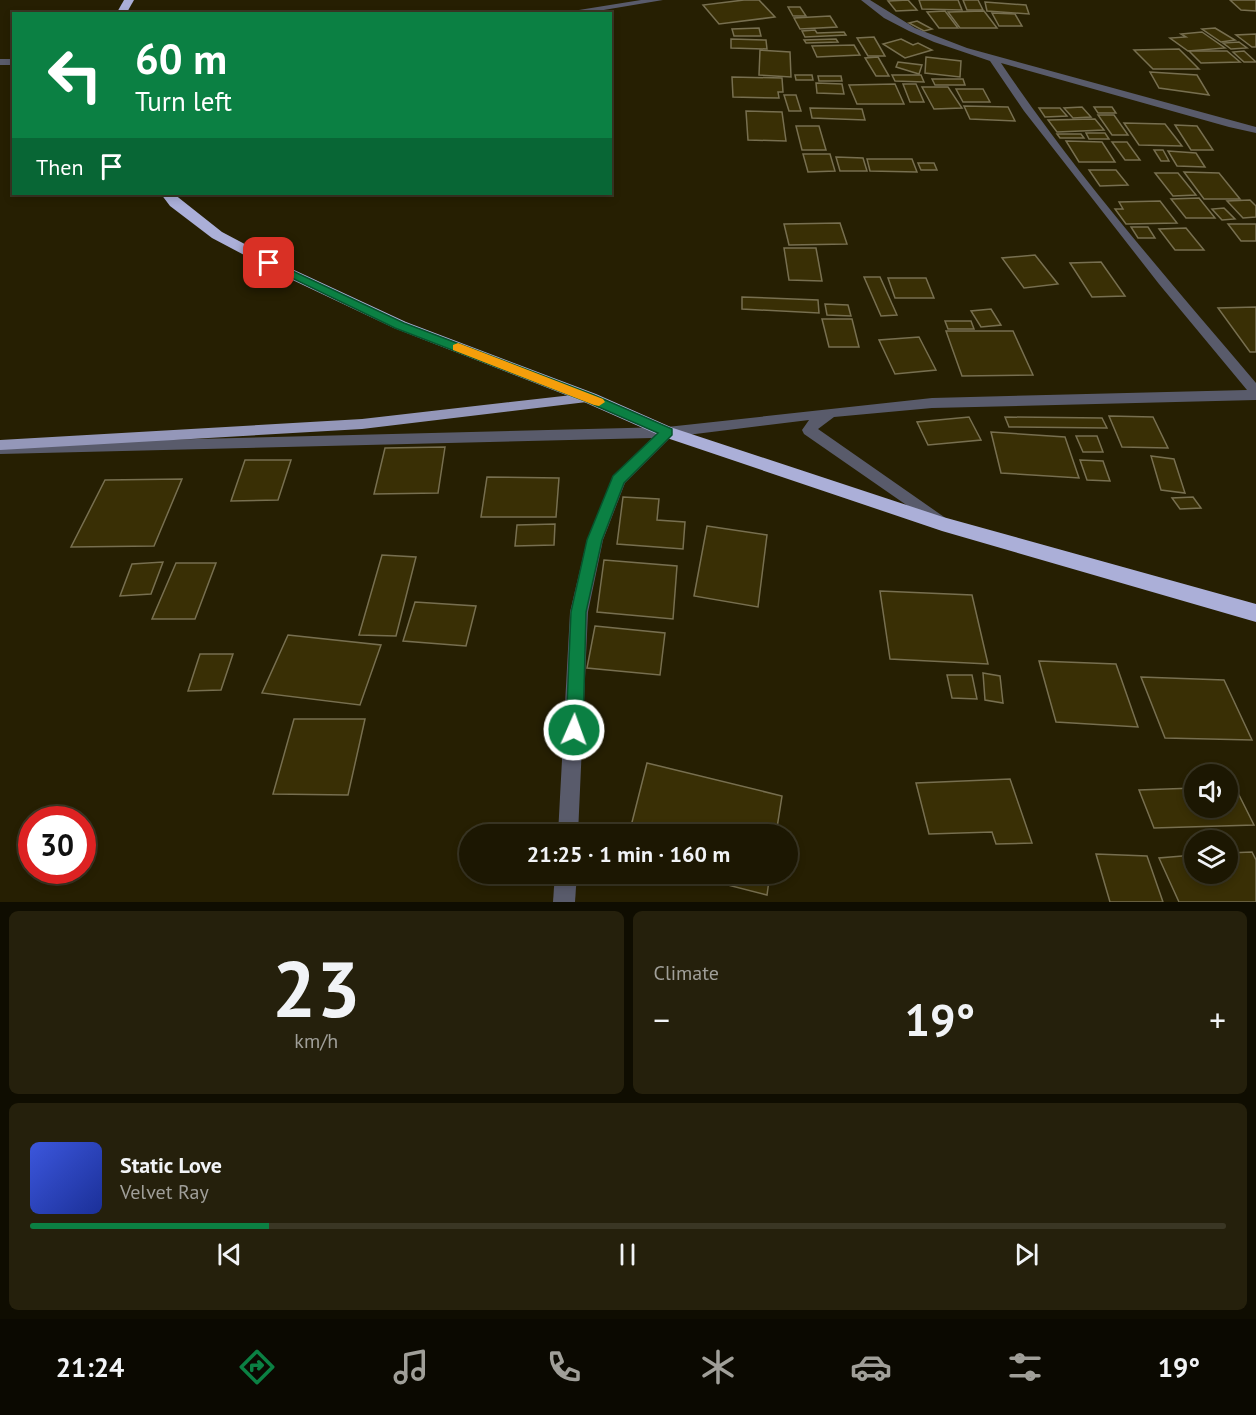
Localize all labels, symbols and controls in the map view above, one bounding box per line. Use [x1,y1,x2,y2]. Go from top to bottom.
text: 60 m [135,31,227,86]
icon: left [36,36,114,114]
text: Turn left [135,84,232,118]
icon: arrive [95,150,128,183]
text: Then [36,153,83,181]
pin [243,237,294,288]
icon: arrive [252,246,285,279]
position arrow [542,698,606,762]
map controls [1184,764,1238,884]
button: sound [1184,764,1238,818]
speed limit sign: 30 [18,806,96,884]
button: layers [1184,830,1238,884]
text: 21:25 · 1 min · 160 m [527,840,730,868]
text: 23 [272,938,360,1039]
text: Climate [654,960,719,986]
text: 19° [904,990,975,1048]
text: − [654,998,670,1041]
text: + [1209,998,1226,1041]
text: km/h [294,1028,338,1054]
text: Static Love [120,1151,222,1179]
text: Velvet Ray [120,1179,209,1205]
icon: previous [213,1238,246,1271]
icon: pause [611,1238,644,1271]
icon: next [1010,1238,1043,1271]
icon: directions [236,1346,278,1388]
icon: music [390,1346,432,1388]
icon: phone [543,1346,585,1388]
icon: climate [697,1346,739,1388]
icon: car [850,1346,892,1388]
icon: filters [1004,1346,1046,1388]
text: 21:24 [56,1350,124,1384]
text: 19° [1158,1350,1200,1384]

